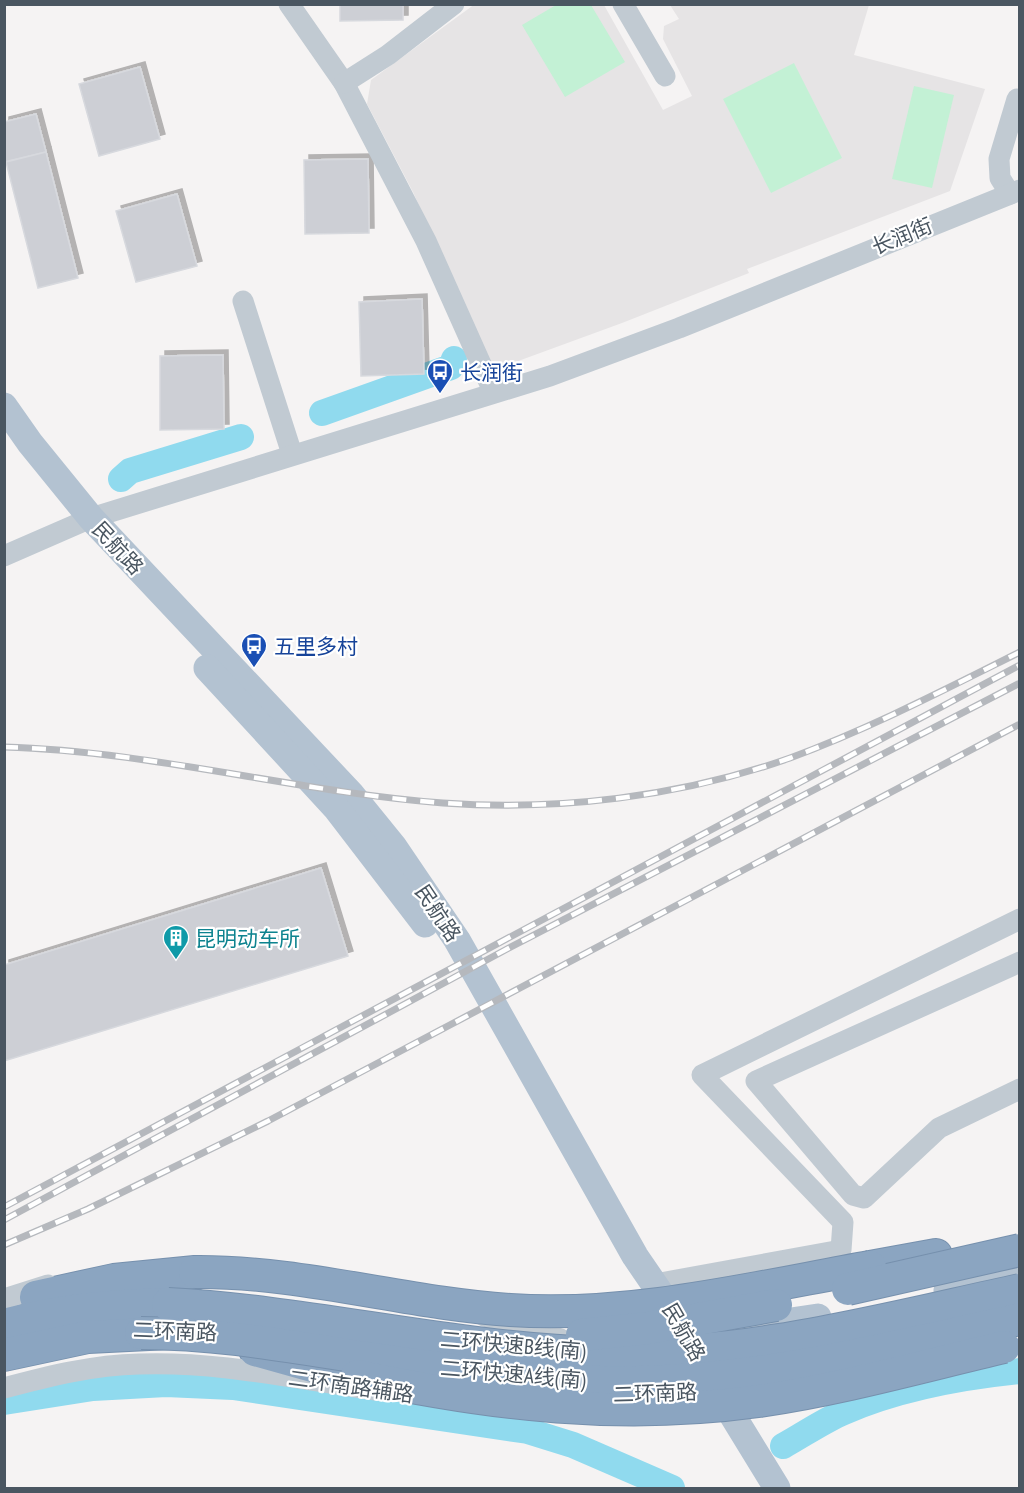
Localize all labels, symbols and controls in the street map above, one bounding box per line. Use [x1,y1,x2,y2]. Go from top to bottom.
street label: 长润街 [868,212,936,260]
bus stop icon: 长润街 [425,357,455,395]
place label: 长润街 [460,359,523,386]
street label: 民航路 [87,516,149,580]
bus stop icon: 五里多村 [239,631,269,669]
place label: 五里多村 [274,633,358,660]
street label: 民航路 [409,879,467,947]
building icon: 昆明动车所 [161,923,191,961]
place label: 昆明动车所 [195,925,300,952]
street label: 民航路 [657,1298,711,1366]
street label: 二环南路 [133,1316,217,1346]
street label: 二环快速B线(南) [439,1325,587,1365]
street label: 二环快速A线(南) [439,1354,587,1394]
street label: 二环南路辅路 [287,1364,415,1408]
street label: 二环南路 [613,1378,697,1408]

